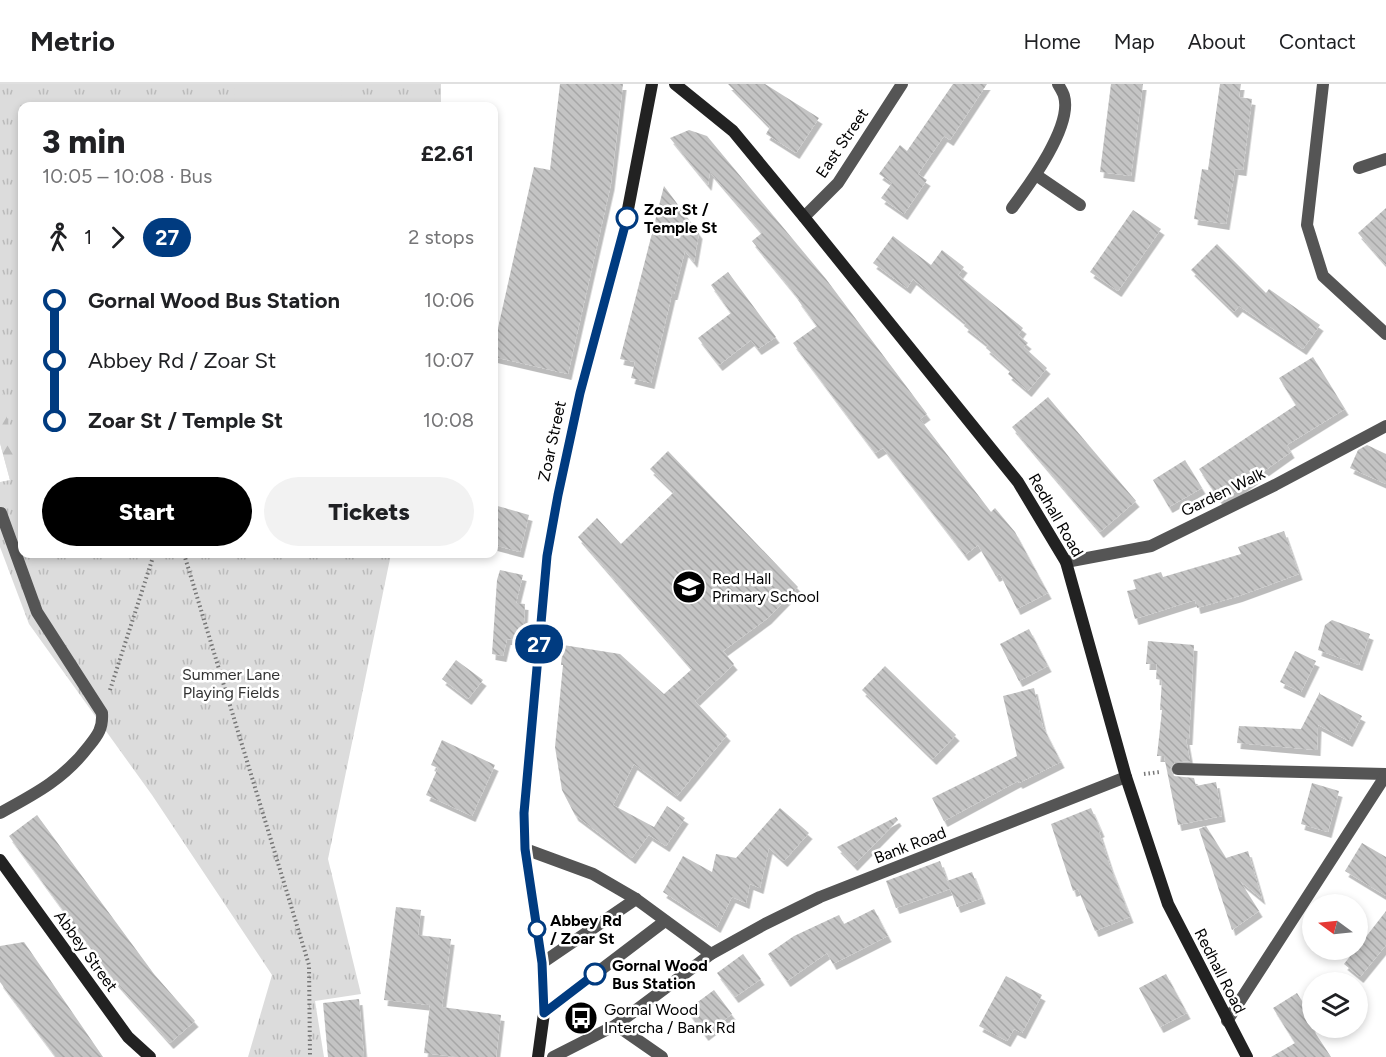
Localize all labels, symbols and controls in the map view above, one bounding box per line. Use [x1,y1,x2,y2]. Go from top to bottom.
text: Metrio [30,24,115,58]
text: Home [1024,29,1081,54]
text: Map [1114,29,1155,54]
text: About [1188,29,1246,54]
text: Contact [1279,29,1356,54]
street label: East Street [812,105,872,181]
text: 3 min [42,122,125,161]
text: £2.61 [421,140,474,167]
text: 10:05 – 10:08 · Bus [42,164,212,188]
place label: Zoar St / Temple St [644,200,717,237]
marker: Zoar St / Temple St [616,207,638,229]
icon: walk [42,221,75,254]
icon: forward [101,221,134,254]
text: 1 [84,225,92,249]
text: 27 [155,225,179,250]
text: 2 stops [408,225,474,249]
text: Gornal Wood Bus Station [88,287,340,314]
text: 10:06 [424,288,474,312]
text: Abbey Rd / Zoar St [88,347,276,374]
text: 10:07 [424,348,474,372]
street label: Zoar Street [534,399,570,483]
text: Zoar St / Temple St [88,407,283,434]
text: 10:08 [423,408,474,432]
street label: Garden Walk [1178,463,1268,520]
street label: Redhall Road [1025,470,1087,560]
button: Start [42,477,252,546]
button: Tickets [264,477,474,546]
school or university icon: Red Hall Primary School [671,569,707,605]
place label: Red Hall Primary School [712,569,819,606]
line badge: 27 [512,624,566,664]
text: 27 [527,632,551,657]
park label: Summer Lane Playing Fields [182,665,280,702]
street label: Bank Road [871,823,949,867]
north arrow [1302,894,1368,960]
map controls [1302,894,1368,1038]
street label: Abbey Street [50,907,122,995]
place label: Abbey Rd / Zoar St [550,911,622,948]
marker: Abbey Rd / Zoar St [528,920,546,938]
street label: Redhall Road [1190,925,1250,1017]
place label: Gornal Wood Bus Station [612,956,708,993]
marker: Gornal Wood Bus Station [584,963,606,985]
button: layers [1302,972,1368,1038]
bus stop icon: Gornal Wood Intercha / Bank Rd [563,1000,599,1036]
place label: Gornal Wood Intercha / Bank Rd [604,1000,735,1037]

